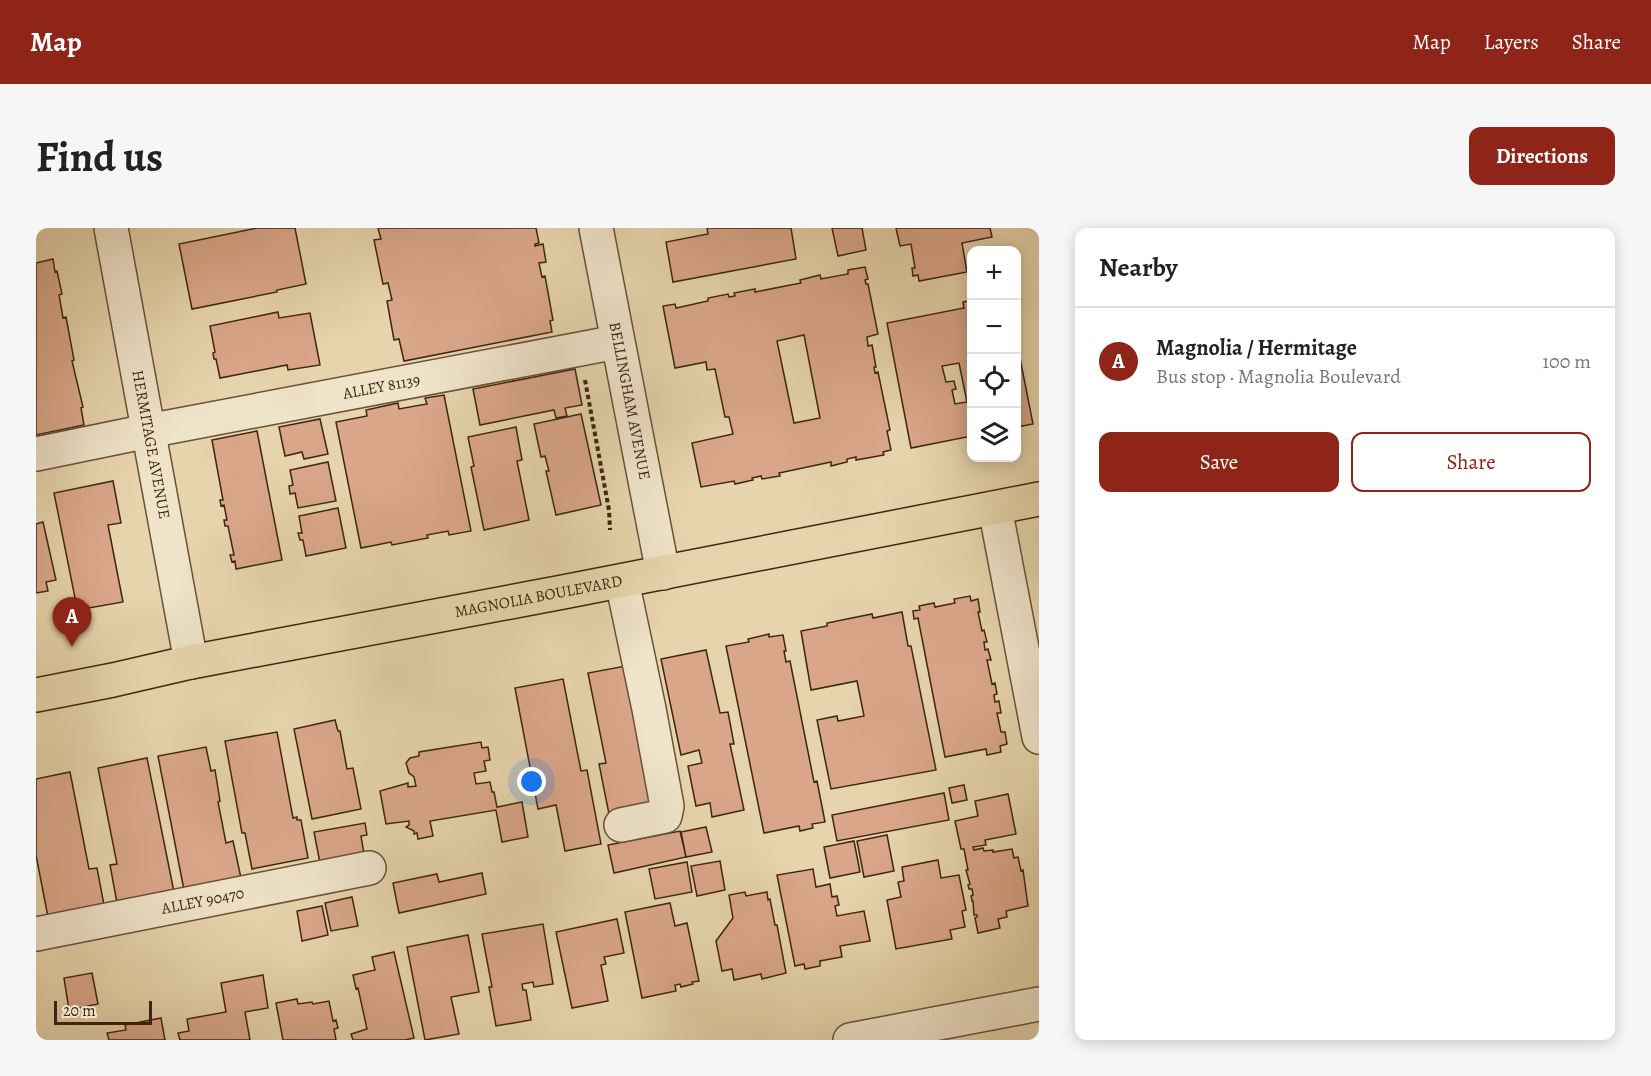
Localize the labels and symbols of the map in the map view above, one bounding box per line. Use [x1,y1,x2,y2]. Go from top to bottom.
street label: BELLINGHAM AVENUE [603,320,656,482]
street label: HERMITAGE AVENUE [126,368,175,521]
street label: ALLEY 81139 [340,369,422,405]
street label: MAGNOLIA BOULEVARD [453,570,624,623]
pin: A [52,598,92,647]
your location [517,767,546,796]
street label: ALLEY 90470 [158,882,246,920]
scale bar [54,998,152,1026]

